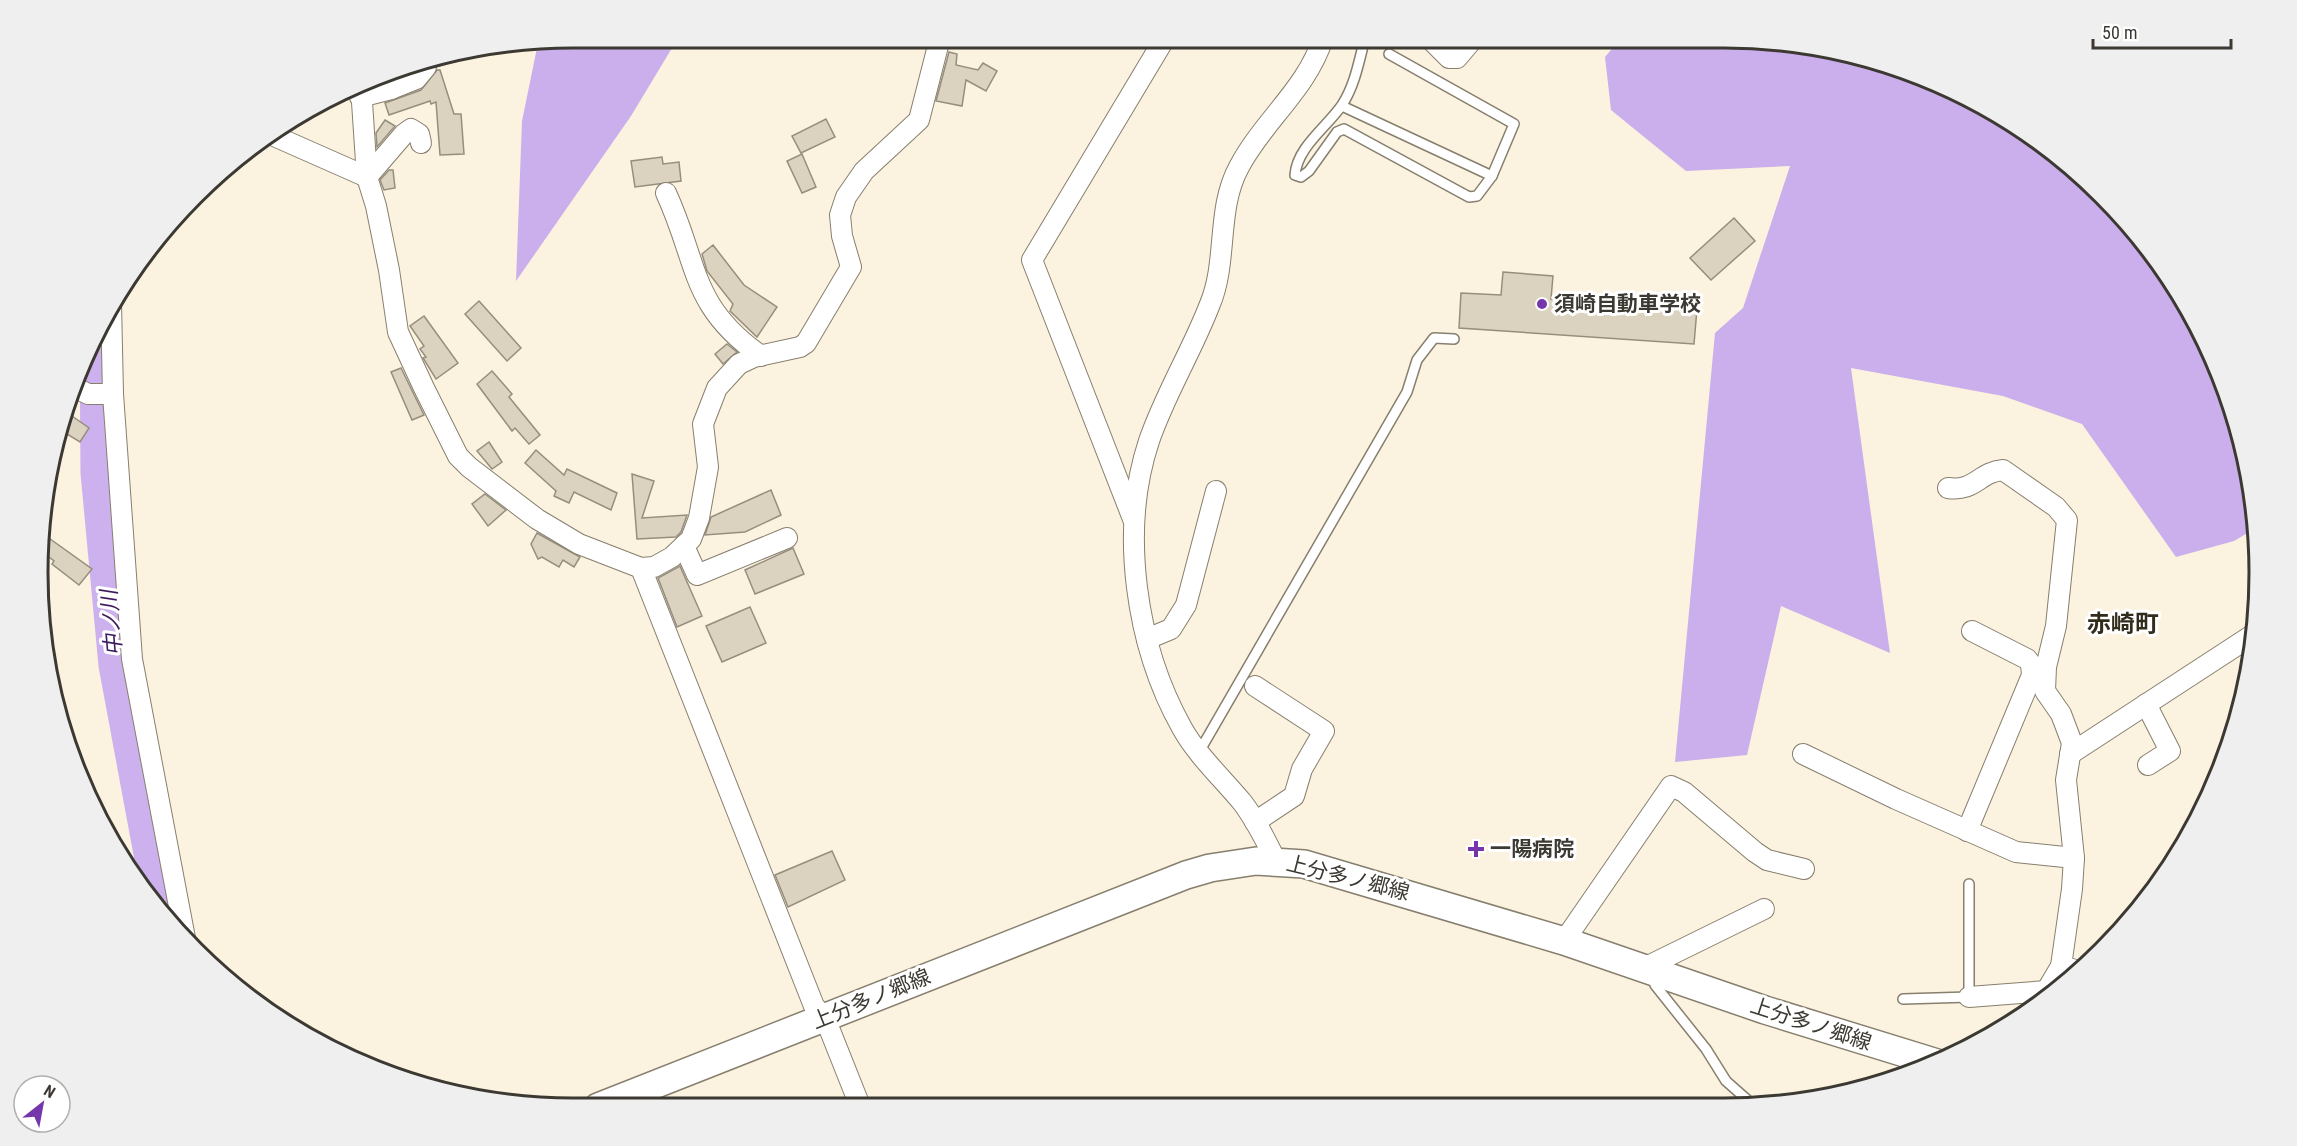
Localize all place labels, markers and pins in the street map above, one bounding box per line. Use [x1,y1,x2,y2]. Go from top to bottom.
place label: 須崎自動車学校 [1554,292,1701,316]
marker: 須崎自動車学校 [1535,297,1549,311]
place label: 一陽病院 [1490,837,1574,861]
marker: 一陽病院 [1467,840,1485,858]

